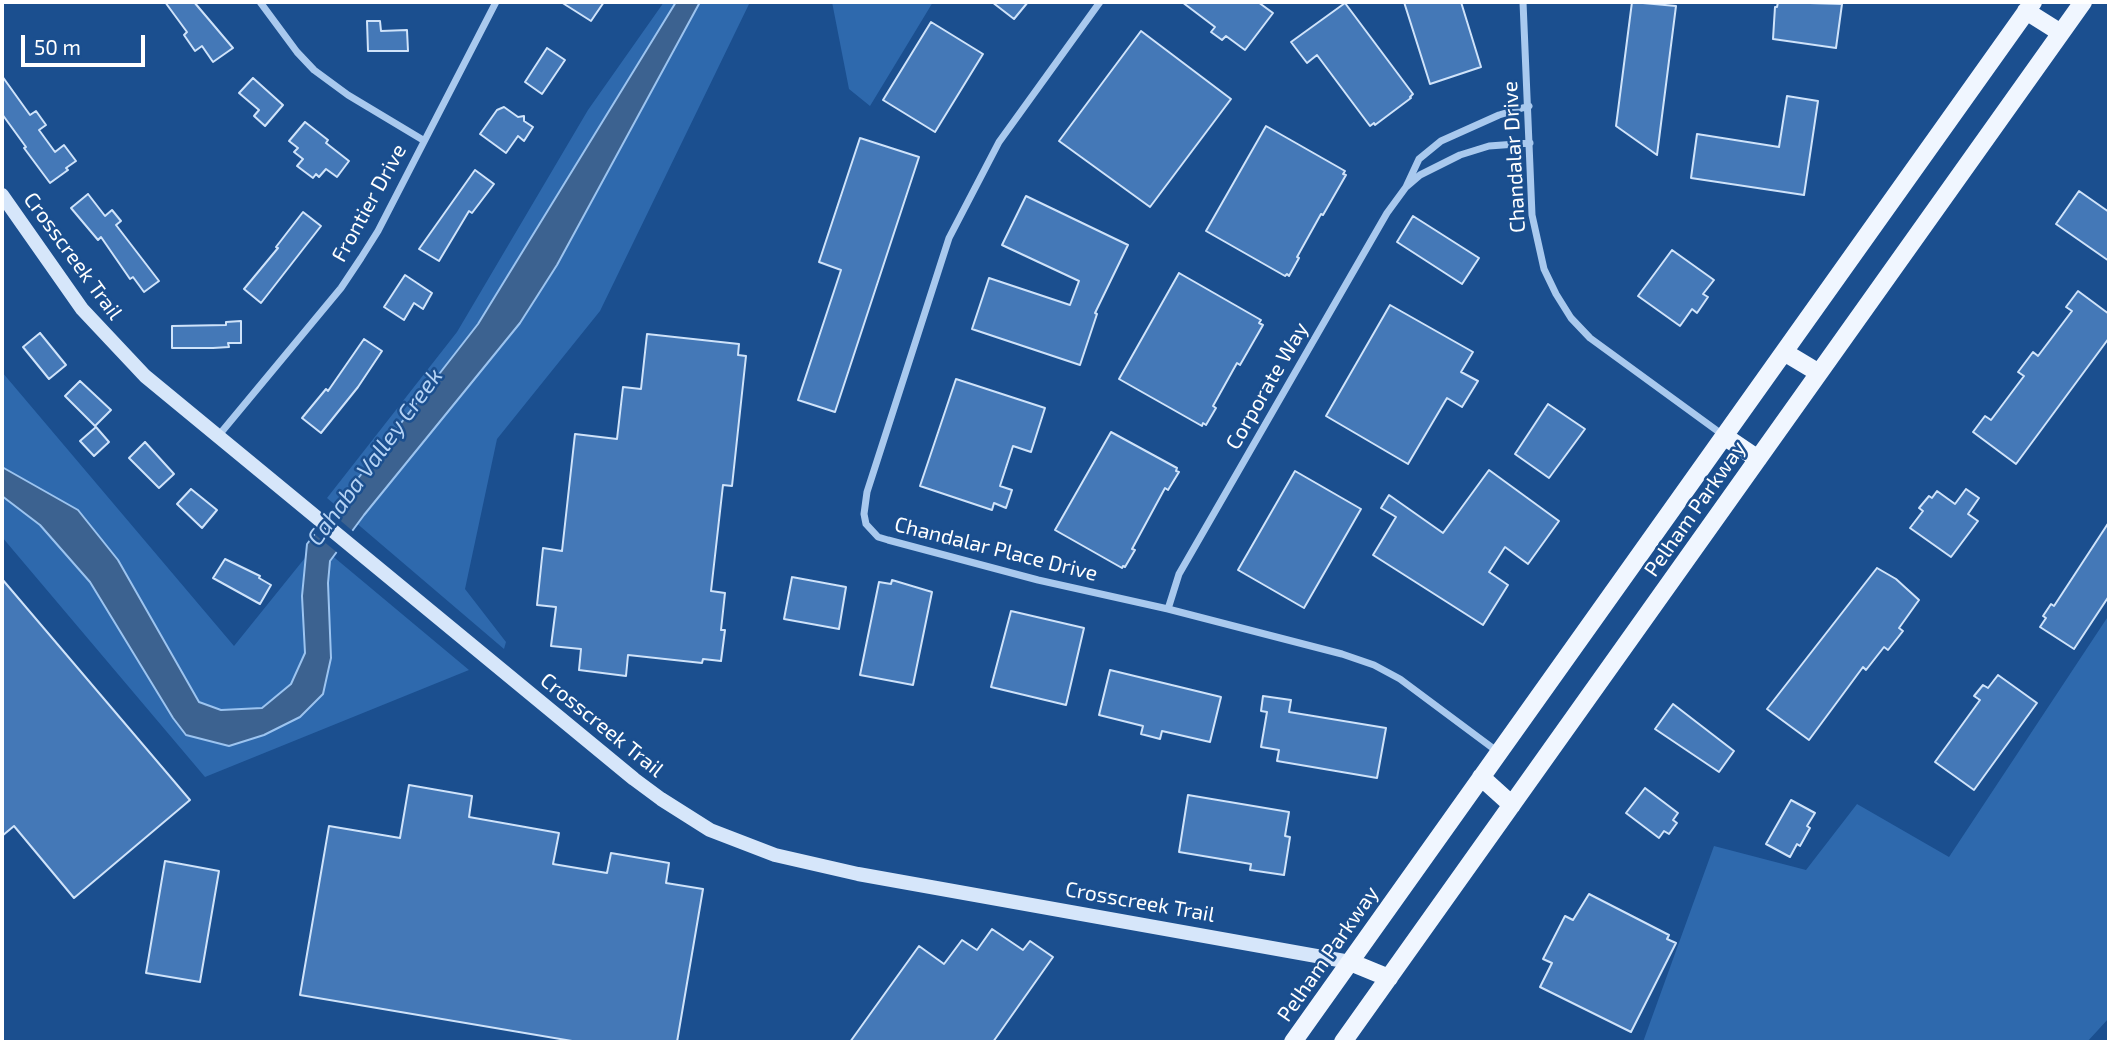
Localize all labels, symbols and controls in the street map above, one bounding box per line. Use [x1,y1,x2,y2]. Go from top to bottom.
scale bar [24,21,149,65]
text: 50 m [34,34,81,59]
street label: Chandalar Drive [1497,80,1531,234]
street label: Frontier Drive [326,140,412,266]
street label: Crosscreek Trail [18,187,128,325]
street label: Corporate Way [1220,318,1314,454]
water label: Cahaba Valley Creek [301,363,449,551]
street label: Pelham Parkway [1639,436,1751,582]
street label: Chandalar Place Drive [892,512,1100,586]
street label: Crosscreek Trail [535,668,669,782]
street label: Crosscreek Trail [1063,876,1217,928]
street label: Pelham Parkway [1272,881,1384,1027]

